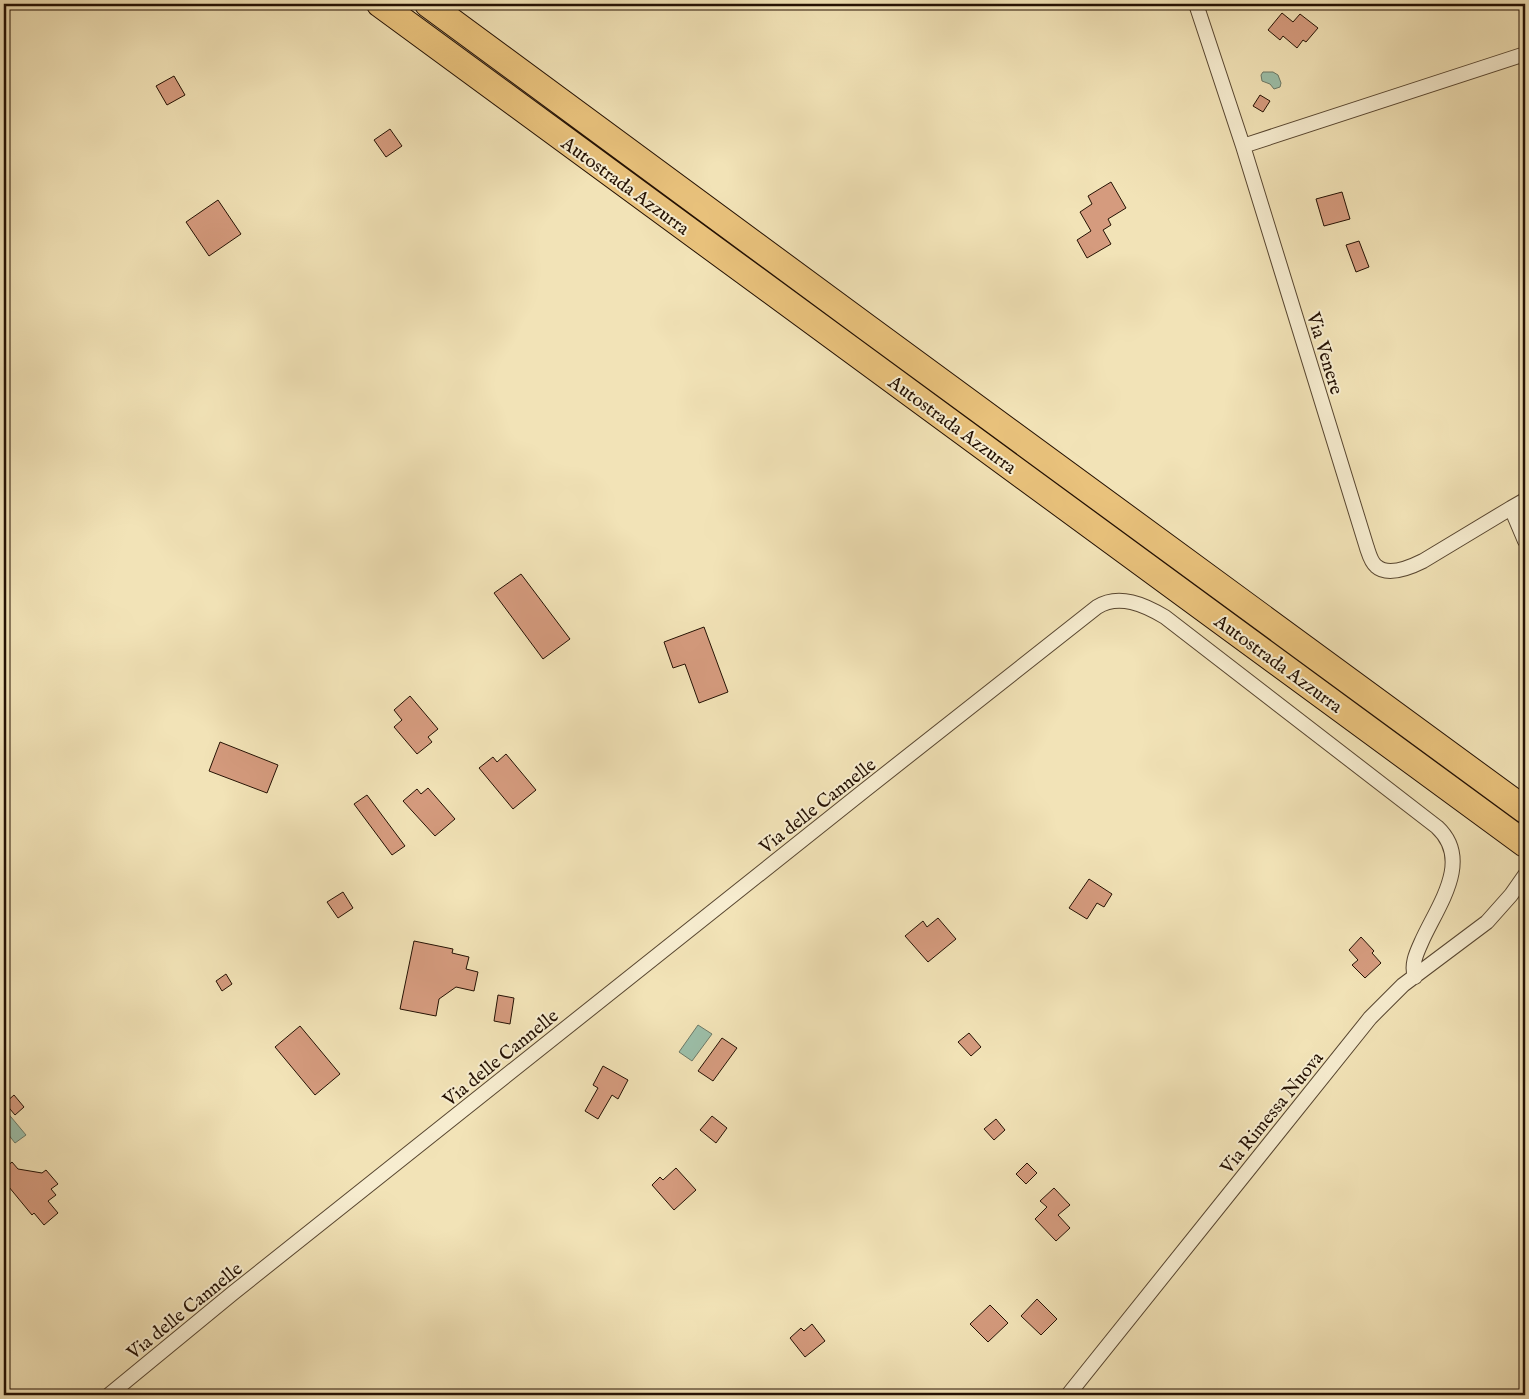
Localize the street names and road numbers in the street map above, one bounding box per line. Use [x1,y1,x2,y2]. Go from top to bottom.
street label: Autostrada Azzurra [555,131,694,242]
street label: Via Venere [1300,309,1348,398]
street label: Autostrada Azzurra [882,370,1021,481]
street label: Autostrada Azzurra [1208,609,1347,720]
street label: Via delle Cannelle [754,753,882,860]
street label: Via delle Cannelle [438,1004,564,1113]
street label: Via Rimessa Nuova [1215,1047,1330,1180]
street label: Via delle Cannelle [122,1257,248,1366]

